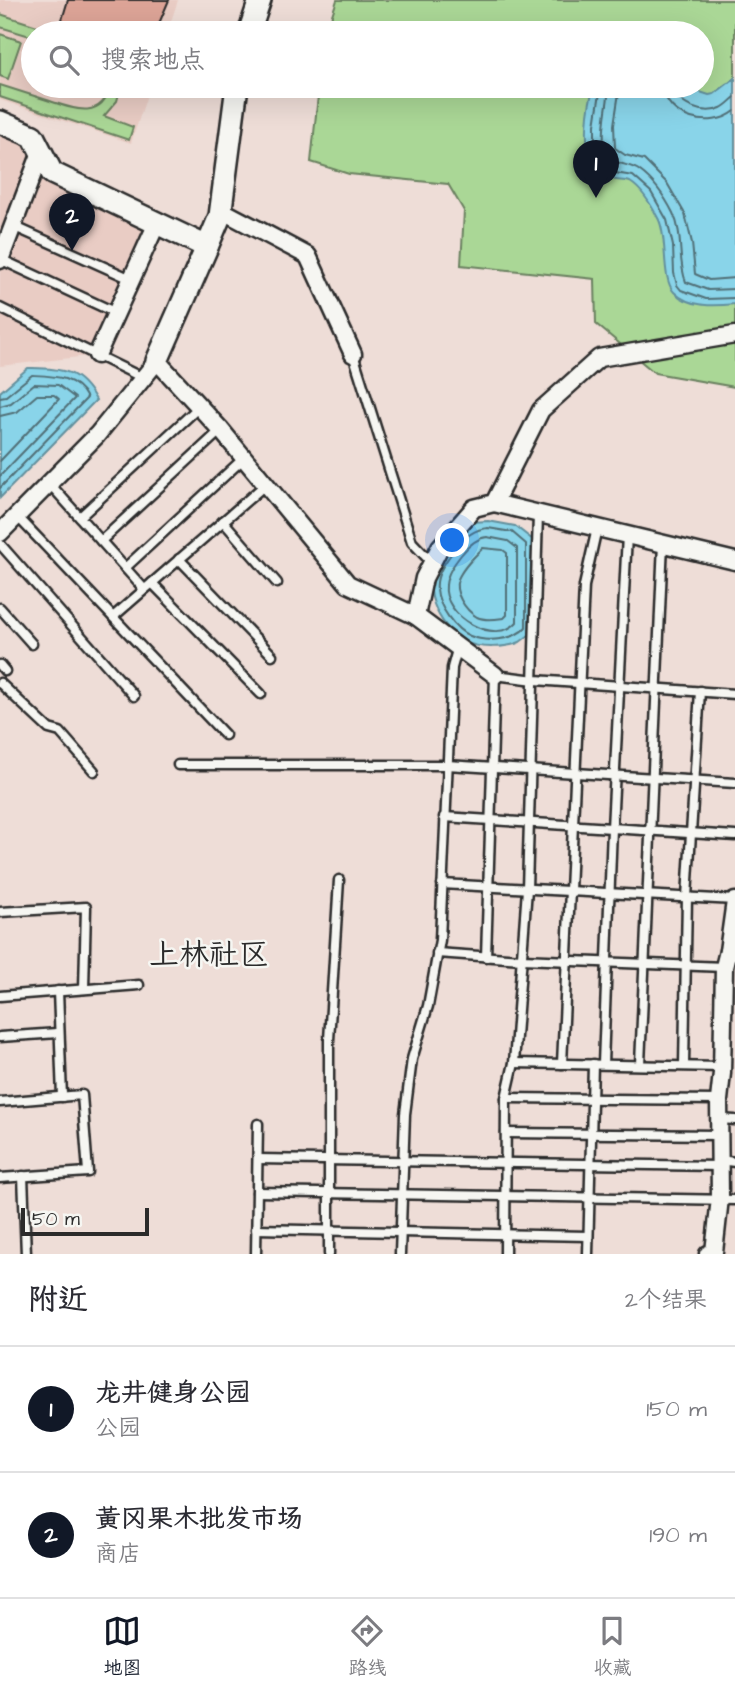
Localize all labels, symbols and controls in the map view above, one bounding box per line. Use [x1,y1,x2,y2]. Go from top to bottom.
search box [21,21,714,98]
icon: search [45,41,83,79]
text: 搜索地点 [101,42,205,78]
pin: 1 [573,140,619,198]
pin: 2 [49,193,95,251]
your location [435,523,469,557]
district label: 上林社区 [149,934,269,976]
scale bar [21,1205,149,1237]
text: 50 m [32,1206,80,1233]
text: 附近 [28,1279,88,1321]
text: 2个结果 [625,1284,707,1316]
text: 龙井健身公园 [95,1375,251,1411]
text: 1 [50,1393,52,1425]
text: 150 m [646,1393,707,1425]
text: 公园 [95,1412,141,1444]
text: 黄冈果木批发市场 [95,1501,303,1537]
text: 2 [44,1519,58,1551]
text: 190 m [649,1519,707,1551]
text: 商店 [95,1538,141,1570]
tab: 地图 [103,1612,142,1682]
tab: 路线 [348,1612,387,1682]
tab: 收藏 [593,1612,632,1682]

